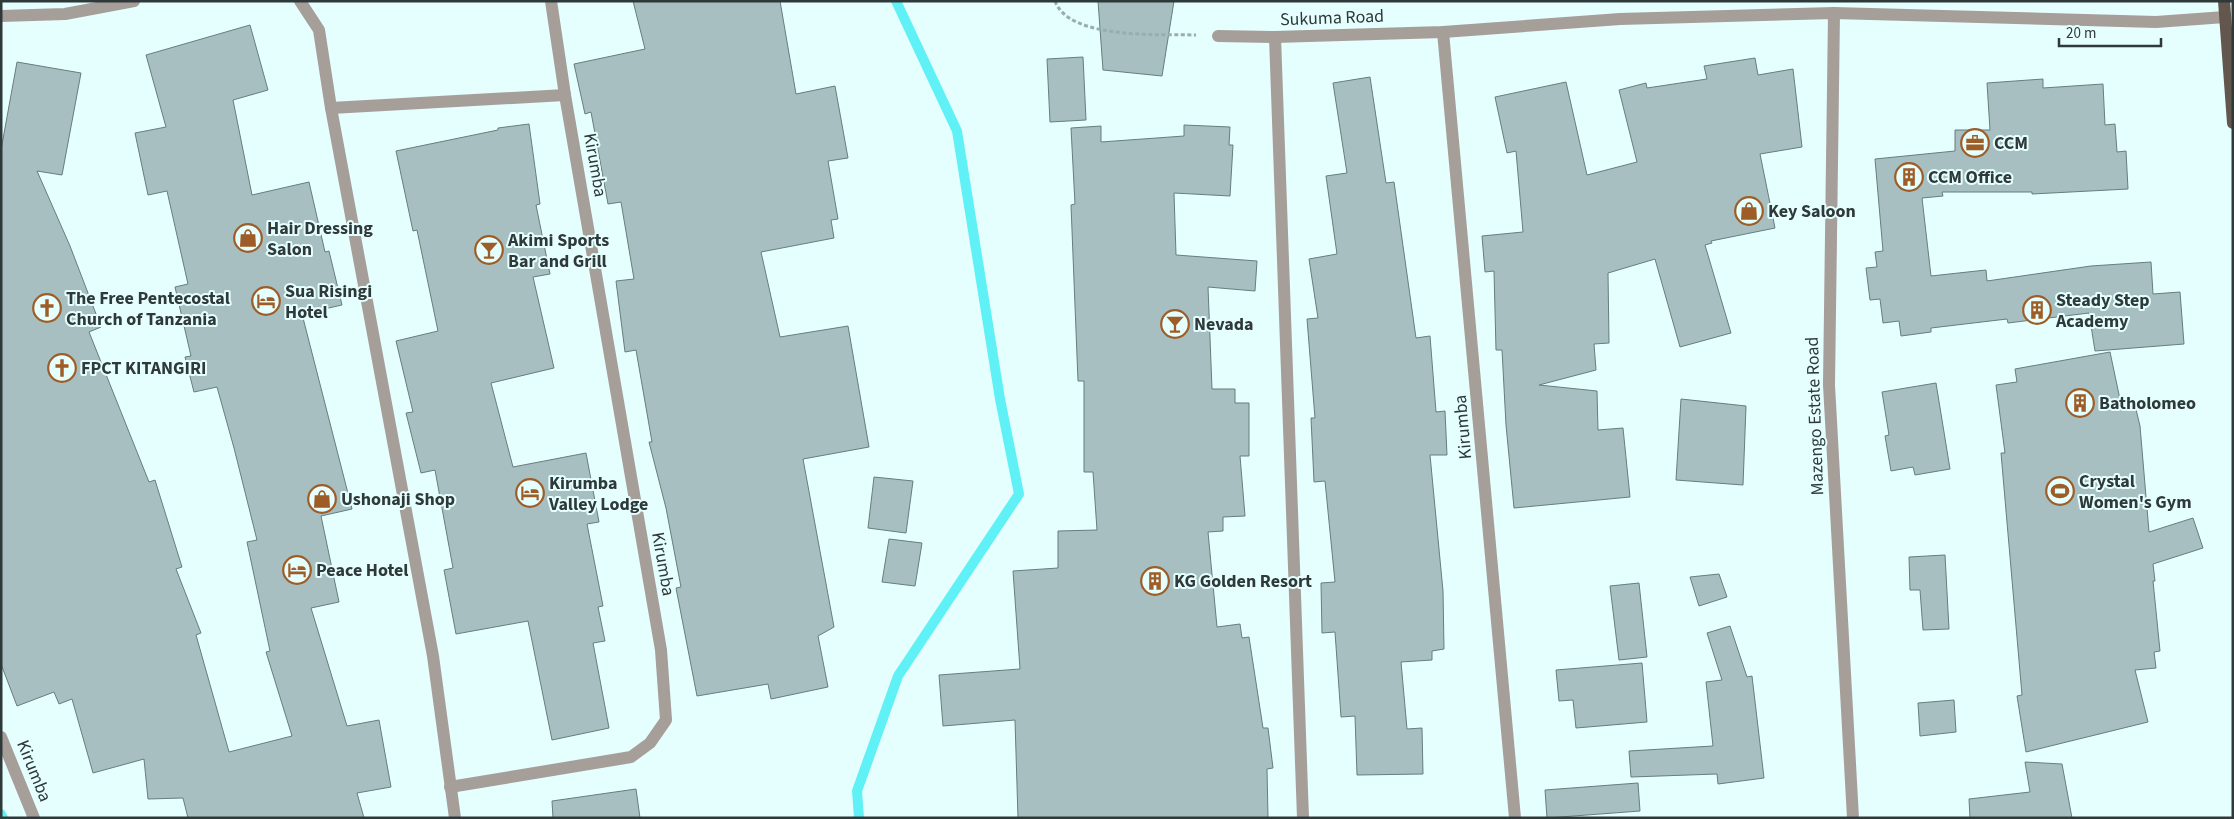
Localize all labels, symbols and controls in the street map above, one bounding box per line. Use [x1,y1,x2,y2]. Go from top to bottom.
street label: Sukuma Road [1280,4,1384,32]
scale bar [2059,15,2162,47]
text: 20 m [2066,23,2096,44]
office icon: CCM [1960,128,1990,158]
street label: Kirumba [577,131,613,199]
place label: CCM [1994,131,2028,156]
building icon: CCM Office [1894,162,1924,192]
place label: CCM Office [1928,165,2012,190]
shop icon: Key Saloon [1734,196,1764,226]
place label: Key Saloon [1768,199,1856,224]
place label: Hair Dressing Salon [267,216,373,262]
shop icon: Hair Dressing Salon [233,223,263,253]
place label: Akimi Sports Bar and Grill [507,228,609,274]
bar icon: Akimi Sports Bar and Grill [474,235,504,265]
place label: Sua Risingi Hotel [285,279,372,325]
place label: The Free Pentecostal Church of Tanzania [66,286,230,332]
hotel icon: Sua Risingi Hotel [251,286,281,316]
place label: Steady Step Academy [2055,288,2150,334]
church icon: The Free Pentecostal Church of Tanzania [32,293,62,323]
building icon: Steady Step Academy [2022,295,2052,325]
bar icon: Nevada [1160,309,1190,339]
place label: Nevada [1194,312,1254,337]
street label: Mazengo Estate Road [1800,336,1830,496]
church icon: FPCT KITANGIRI [47,353,77,383]
place label: FPCT KITANGIRI [81,356,206,381]
building icon: Batholomeo [2065,388,2095,418]
place label: Batholomeo [2099,391,2196,416]
street label: Kirumba [1448,394,1478,460]
place label: Crystal Women's Gym [2079,469,2192,515]
place label: Kirumba Valley Lodge [548,471,648,517]
sports icon: Crystal Women's Gym [2045,476,2075,506]
hotel icon: Kirumba Valley Lodge [515,478,545,508]
shop icon: Ushonaji Shop [307,484,337,514]
place label: Ushonaji Shop [341,487,455,512]
street label: Kirumba [645,530,681,598]
hotel icon: Peace Hotel [282,555,312,585]
place label: Peace Hotel [316,558,409,583]
building icon: KG Golden Resort [1140,566,1170,596]
place label: KG Golden Resort [1174,569,1312,594]
street label: Kirumba [10,736,58,806]

